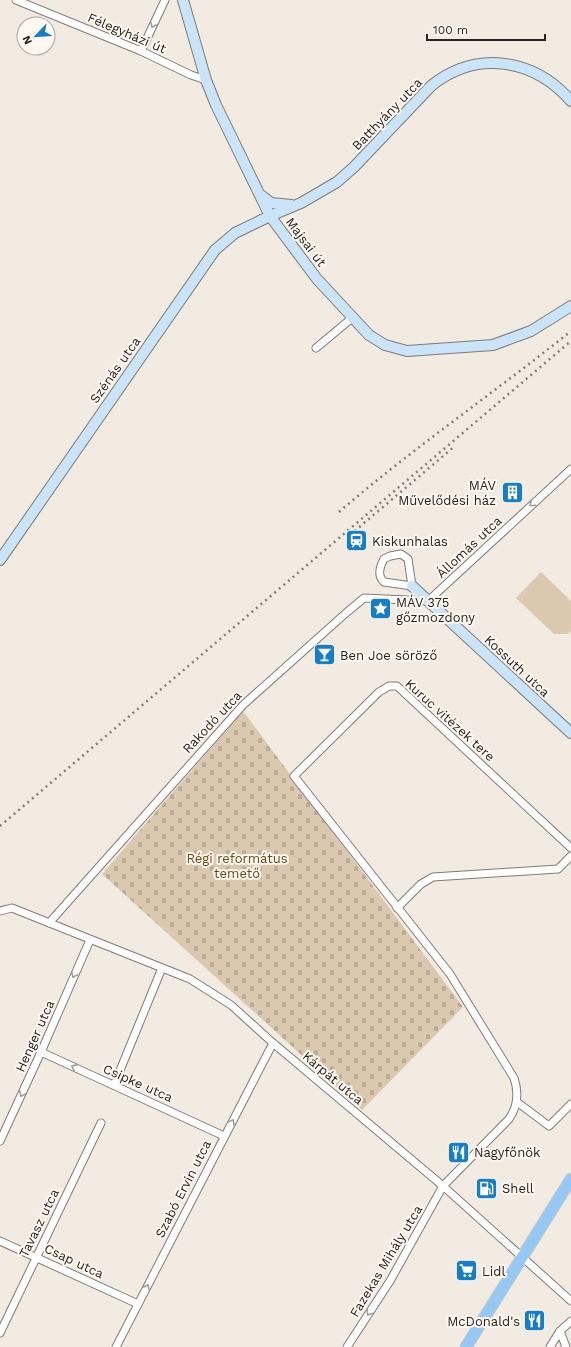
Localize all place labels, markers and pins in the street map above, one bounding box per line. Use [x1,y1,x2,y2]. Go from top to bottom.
place label: MÁV Művelődési ház [398,477,497,508]
building icon: MÁV Művelődési ház [499,479,525,505]
station icon: Kiskunhalas [343,528,369,554]
place label: Kiskunhalas [372,534,448,549]
place label: MÁV 375 gőzmozdony [396,594,475,625]
place icon: MÁV 375 gőzmozdony [367,596,393,622]
bar icon: Ben Joe söröző [312,642,338,668]
place label: Ben Joe söröző [340,648,437,663]
restaurant icon: Nagyfőnök [446,1139,472,1165]
place label: Nagyfőnök [474,1145,541,1160]
fuel station icon: Shell [473,1175,499,1201]
place label: Shell [502,1181,534,1196]
supermarket icon: Lidl [454,1258,480,1284]
place label: Lidl [482,1264,505,1279]
restaurant icon: McDonald's [522,1308,548,1334]
place label: McDonald's [447,1314,520,1329]

